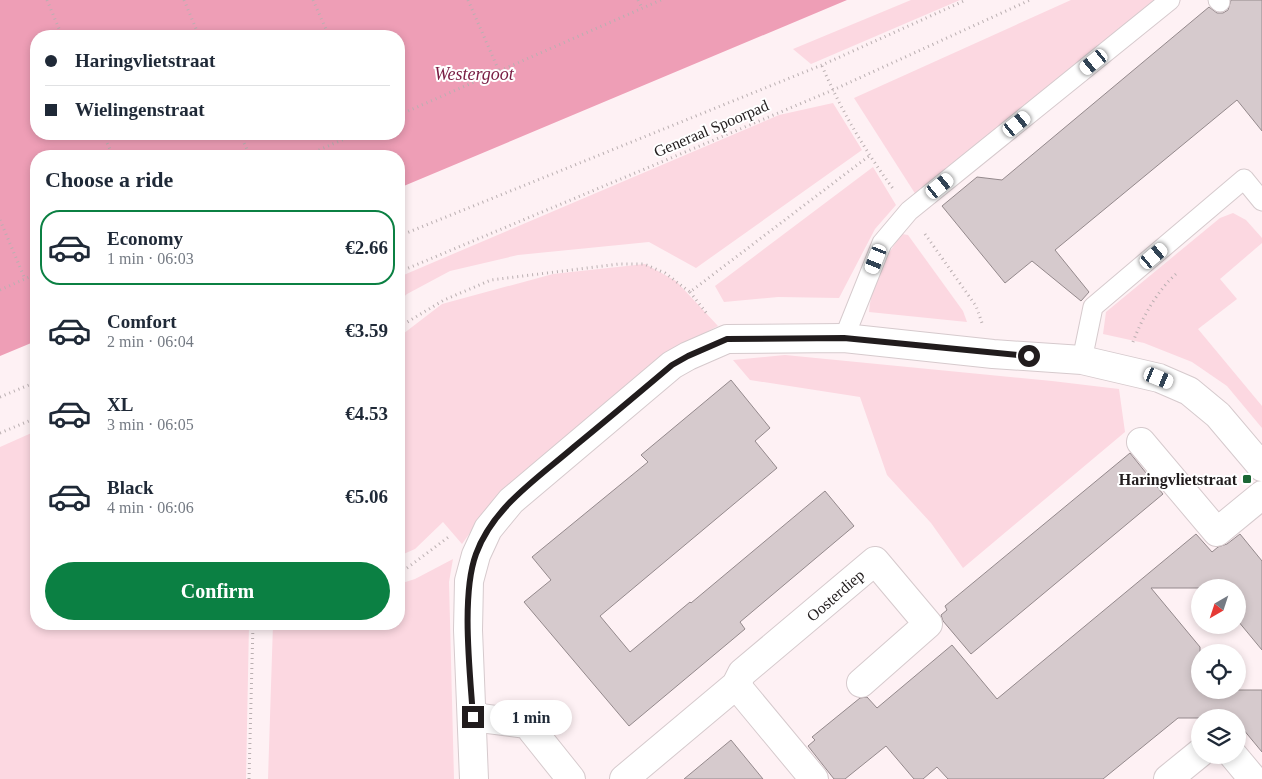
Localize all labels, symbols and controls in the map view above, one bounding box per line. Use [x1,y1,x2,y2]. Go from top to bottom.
car [1077,47,1110,77]
text: Haringvlietstraat [75,50,215,71]
water label: Westergoot [434,64,515,84]
street label: Generaal Spoorpad [651,97,772,161]
text: Wielingenstraat [75,99,204,120]
car [1000,109,1033,139]
text: Choose a ride [45,167,173,192]
car [923,171,956,201]
icon: car [47,225,92,270]
text: Economy [107,228,183,249]
text: €2.66 [345,237,388,258]
car [1137,241,1170,271]
car [863,242,888,276]
text: 1 min · 06:03 [107,250,194,267]
icon: car [47,308,92,353]
text: Comfort [107,311,177,332]
text: €3.59 [345,320,388,341]
text: 2 min · 06:04 [107,333,194,350]
route start [1018,345,1040,367]
car [1142,365,1175,391]
icon: car [47,391,92,436]
text: XL [107,394,133,415]
text: €4.53 [345,403,388,424]
text: 3 min · 06:05 [107,416,194,433]
place label: Haringvlietstraat [1119,471,1238,489]
marker: Haringvlietstraat [1241,473,1253,485]
icon: car [47,474,92,519]
text: Black [107,477,153,498]
text: €5.06 [345,486,388,507]
text: 4 min · 06:06 [107,499,194,516]
button: Confirm [45,562,390,620]
street label: Oosterdiep [803,566,868,626]
north arrow [1191,579,1246,634]
map controls [1191,579,1246,764]
button: locate [1191,644,1246,699]
callout: 1 min [490,700,573,734]
route end [462,706,484,728]
text: 1 min [512,709,550,726]
button: layers [1191,709,1246,764]

